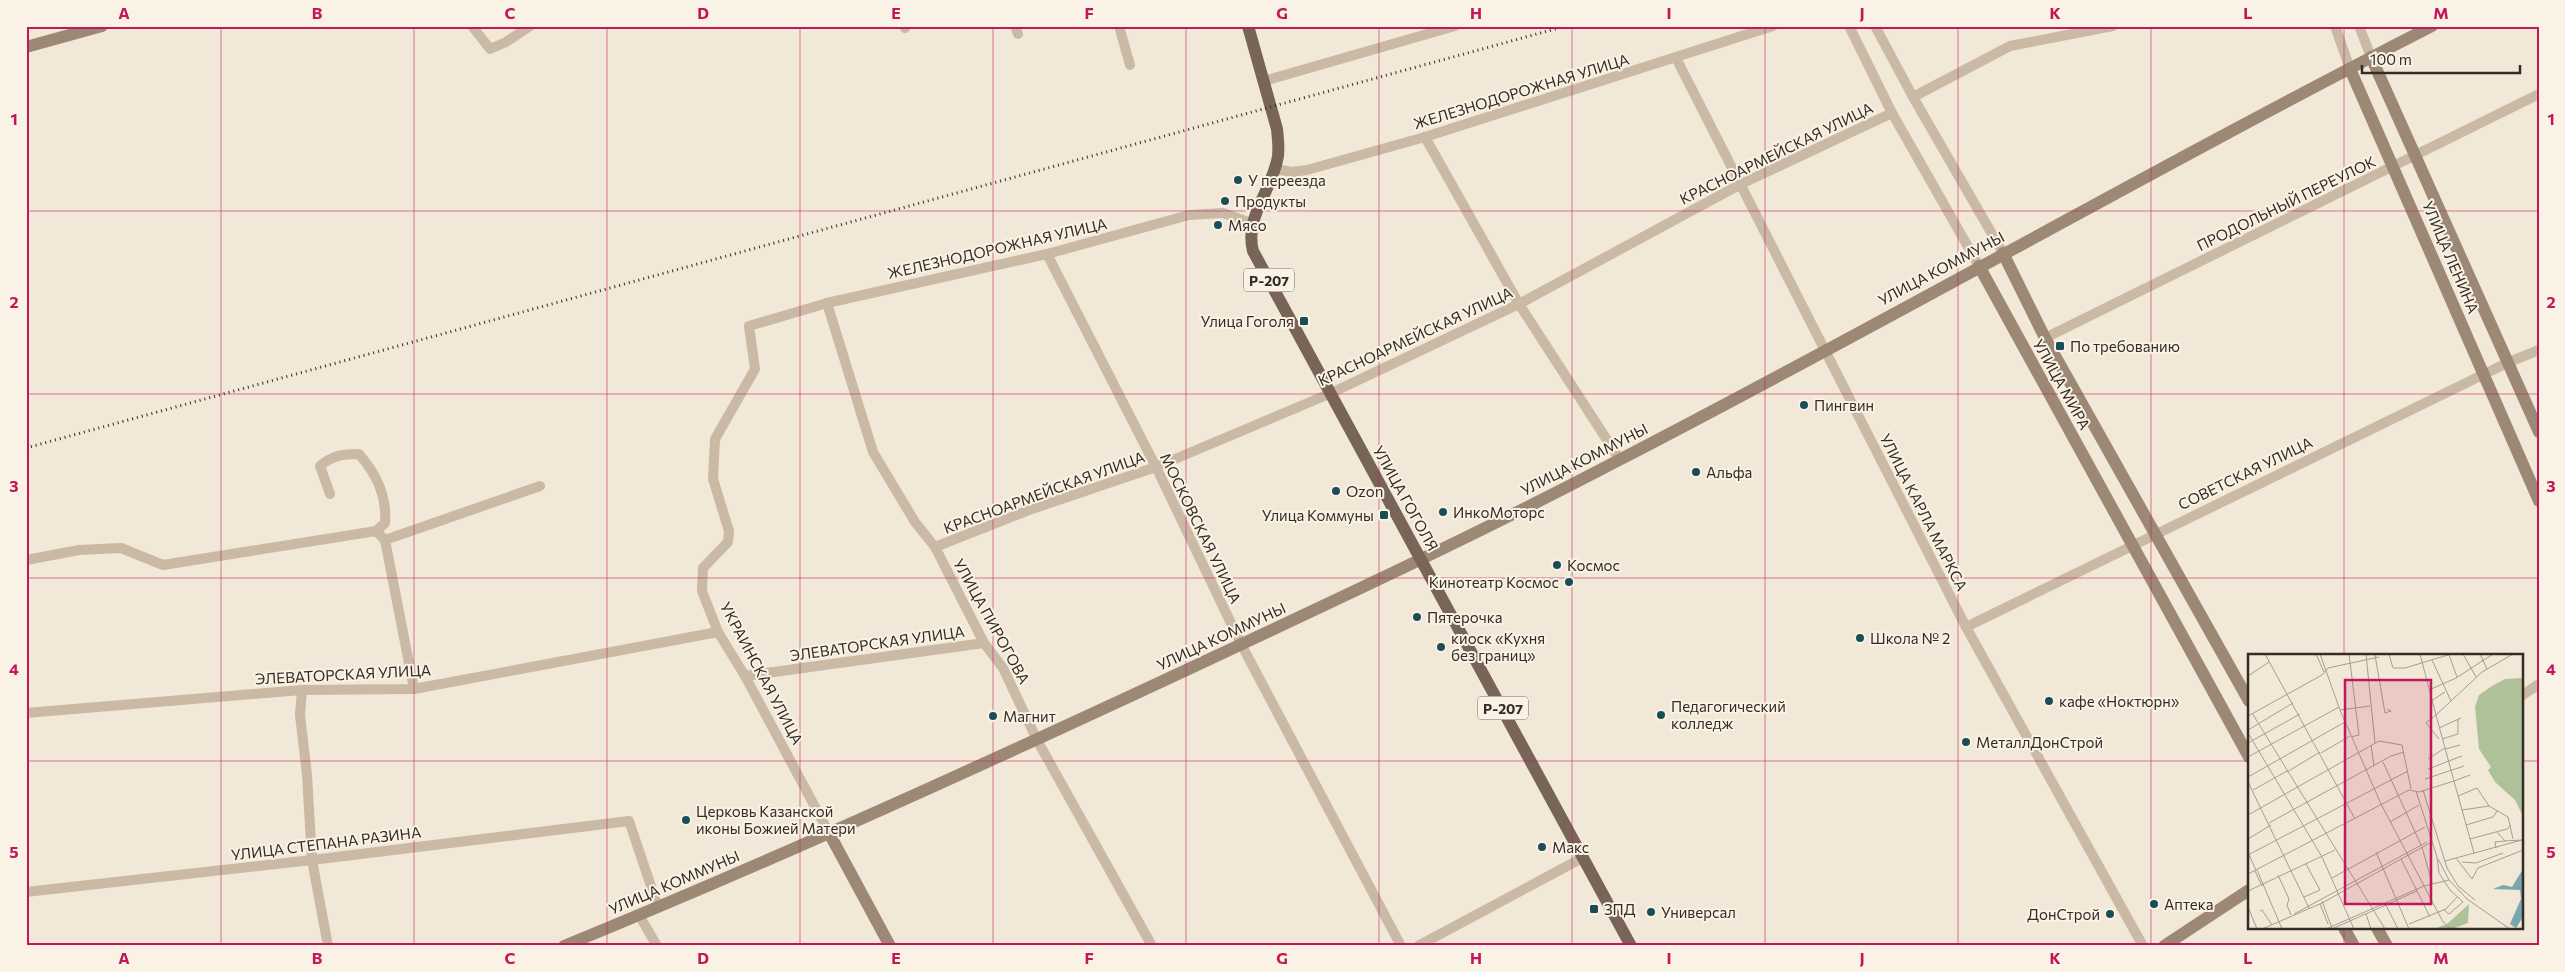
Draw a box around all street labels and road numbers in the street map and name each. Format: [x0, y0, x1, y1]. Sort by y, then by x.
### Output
street label: ЖЕЛЕЗНОДОРОЖНАЯ УЛИЦА [1411, 50, 1631, 132]
street label: КРАСНОАРМЕЙСКАЯ УЛИЦА [1676, 98, 1876, 208]
street label: ПРОДОЛЬНЫЙ ПЕРЕУЛОК [2194, 152, 2378, 254]
street label: УЛИЦА ЛЕНИНА [2419, 198, 2483, 316]
street label: ЖЕЛЕЗНОДОРОЖНАЯ УЛИЦА [885, 214, 1109, 282]
street label: УЛИЦА КОММУНЫ [1875, 227, 2007, 309]
road number: Р-207 [1244, 268, 1294, 292]
street label: КРАСНОАРМЕЙСКАЯ УЛИЦА [1315, 283, 1515, 389]
street label: УЛИЦА МИРА [2030, 336, 2094, 432]
street label: УЛИЦА КОММУНЫ [1517, 419, 1651, 499]
street label: УЛИЦА КАРЛА МАРКСА [1876, 430, 1972, 594]
street label: СОВЕТСКАЯ УЛИЦА [2175, 433, 2315, 513]
street label: УЛИЦА ГОГОЛЯ [1370, 442, 1442, 554]
street label: КРАСНОАРМЕЙСКАЯ УЛИЦА [941, 447, 1147, 537]
street label: МОСКОВСКАЯ УЛИЦА [1157, 450, 1245, 606]
street label: УЛИЦА ПИРОГОВА [950, 555, 1034, 687]
street label: УЛИЦА КОММУНЫ [1154, 598, 1288, 674]
street label: УКРАИНСКАЯ УЛИЦА [717, 599, 807, 747]
street label: ЭЛЕВАТОРСКАЯ УЛИЦА [788, 622, 966, 664]
street label: ЭЛЕВАТОРСКАЯ УЛИЦА [254, 660, 432, 688]
road number: Р-207 [1478, 696, 1528, 720]
street label: УЛИЦА СТЕПАНА РАЗИНА [230, 822, 422, 864]
street label: УЛИЦА КОММУНЫ [606, 846, 742, 918]

